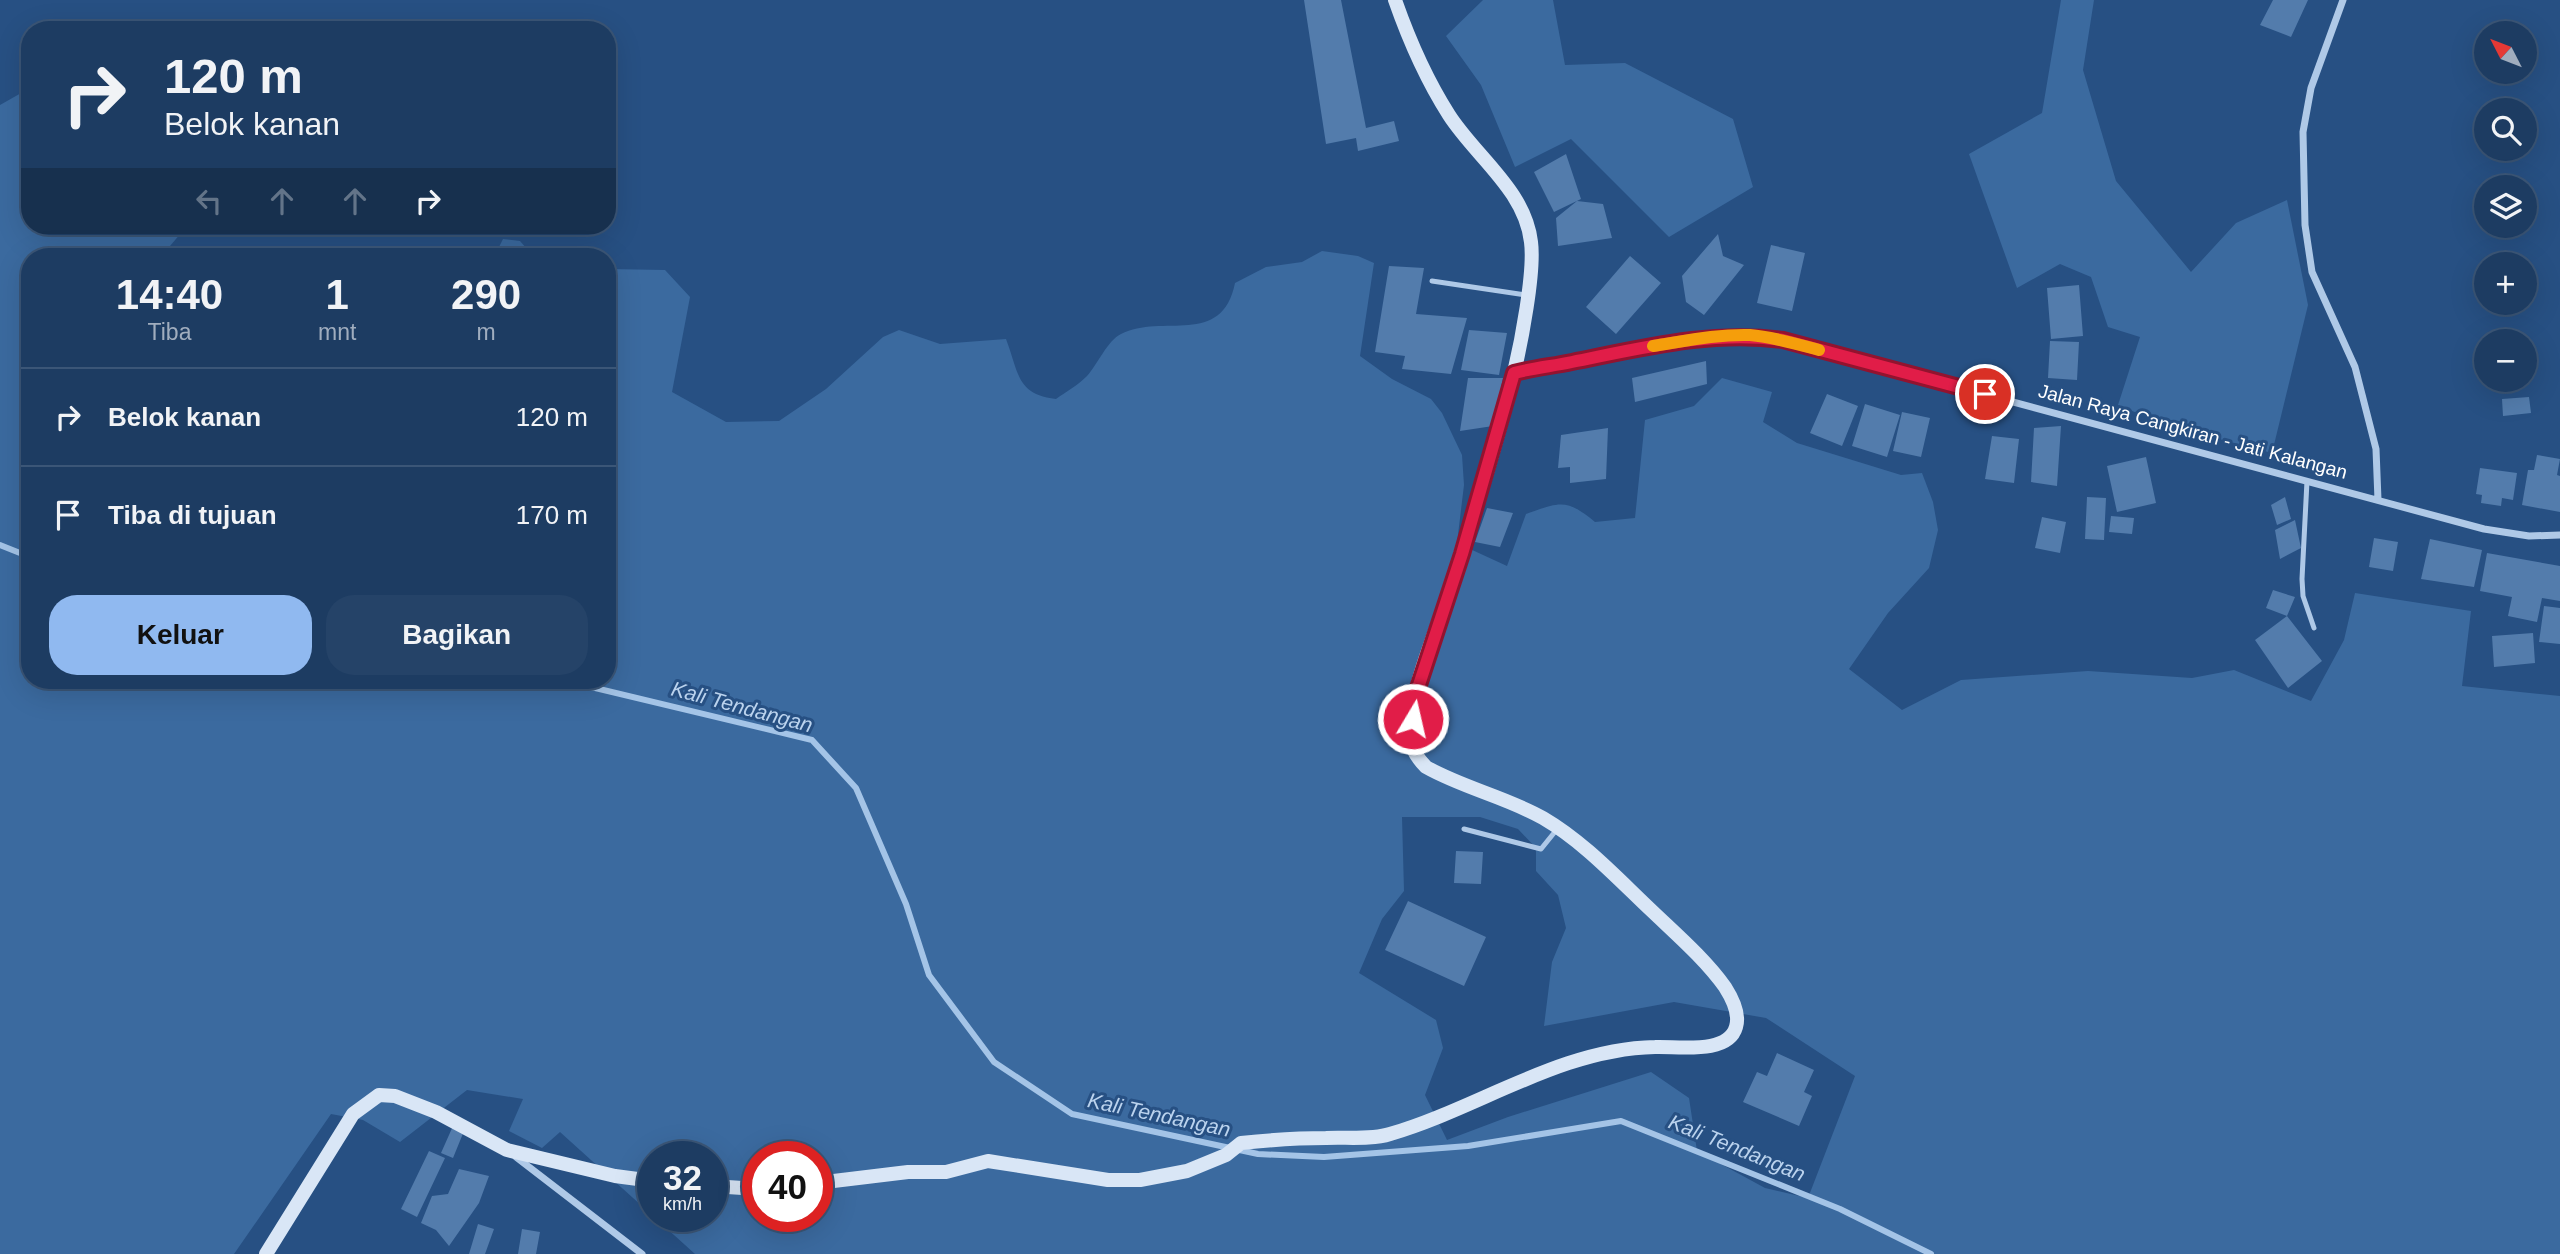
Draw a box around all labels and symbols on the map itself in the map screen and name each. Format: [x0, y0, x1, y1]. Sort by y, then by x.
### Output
north arrow [2474, 21, 2538, 84]
pin [1955, 364, 2015, 424]
street label: Jalan Raya Cangkiran - Jati Kalangan [2036, 380, 2350, 483]
water label: Kali Tendangan [669, 677, 815, 736]
position arrow [1376, 682, 1450, 756]
water label: Kali Tendangan [1086, 1088, 1233, 1141]
water label: Kali Tendangan [1666, 1110, 1809, 1185]
speed limit sign: 40 [742, 1141, 833, 1232]

